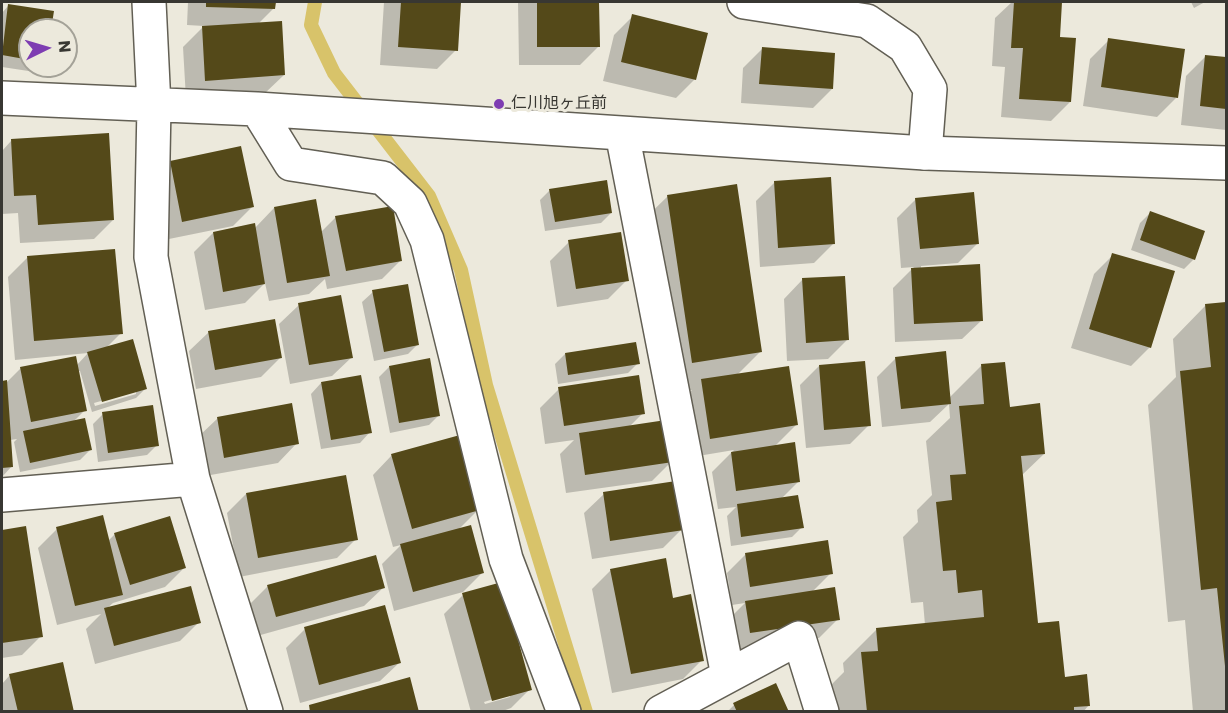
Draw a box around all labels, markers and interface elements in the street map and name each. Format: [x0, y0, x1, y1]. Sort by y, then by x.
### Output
north arrow [18, 18, 78, 78]
text: N [52, 40, 76, 54]
place label: 仁川旭ヶ丘前 [511, 94, 607, 114]
marker: 仁川旭ヶ丘前 [492, 97, 506, 111]

